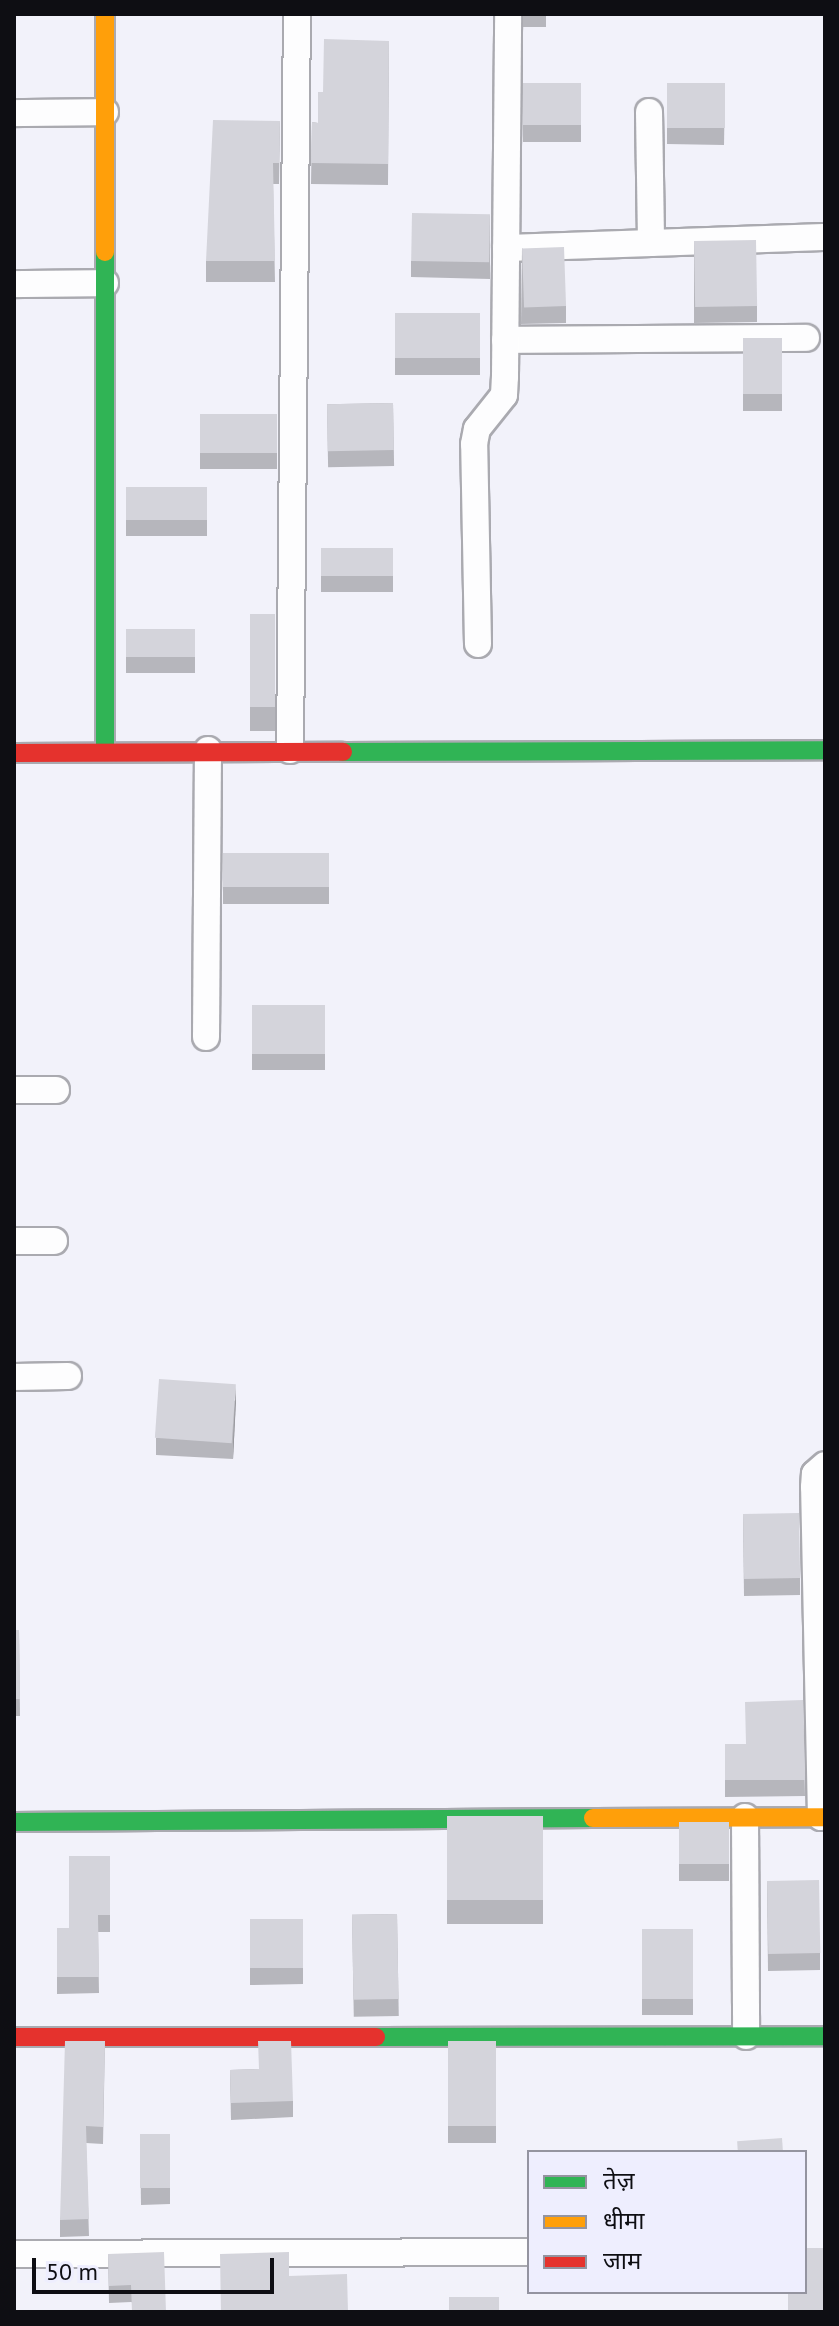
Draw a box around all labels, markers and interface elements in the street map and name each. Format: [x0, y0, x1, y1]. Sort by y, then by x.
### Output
legend [527, 2150, 807, 2294]
text: तेज़ [603, 2165, 635, 2196]
text: धीमा [603, 2205, 645, 2236]
scale bar [36, 2242, 278, 2292]
text: जाम [603, 2245, 641, 2276]
text: 50 m [46, 2256, 98, 2287]

